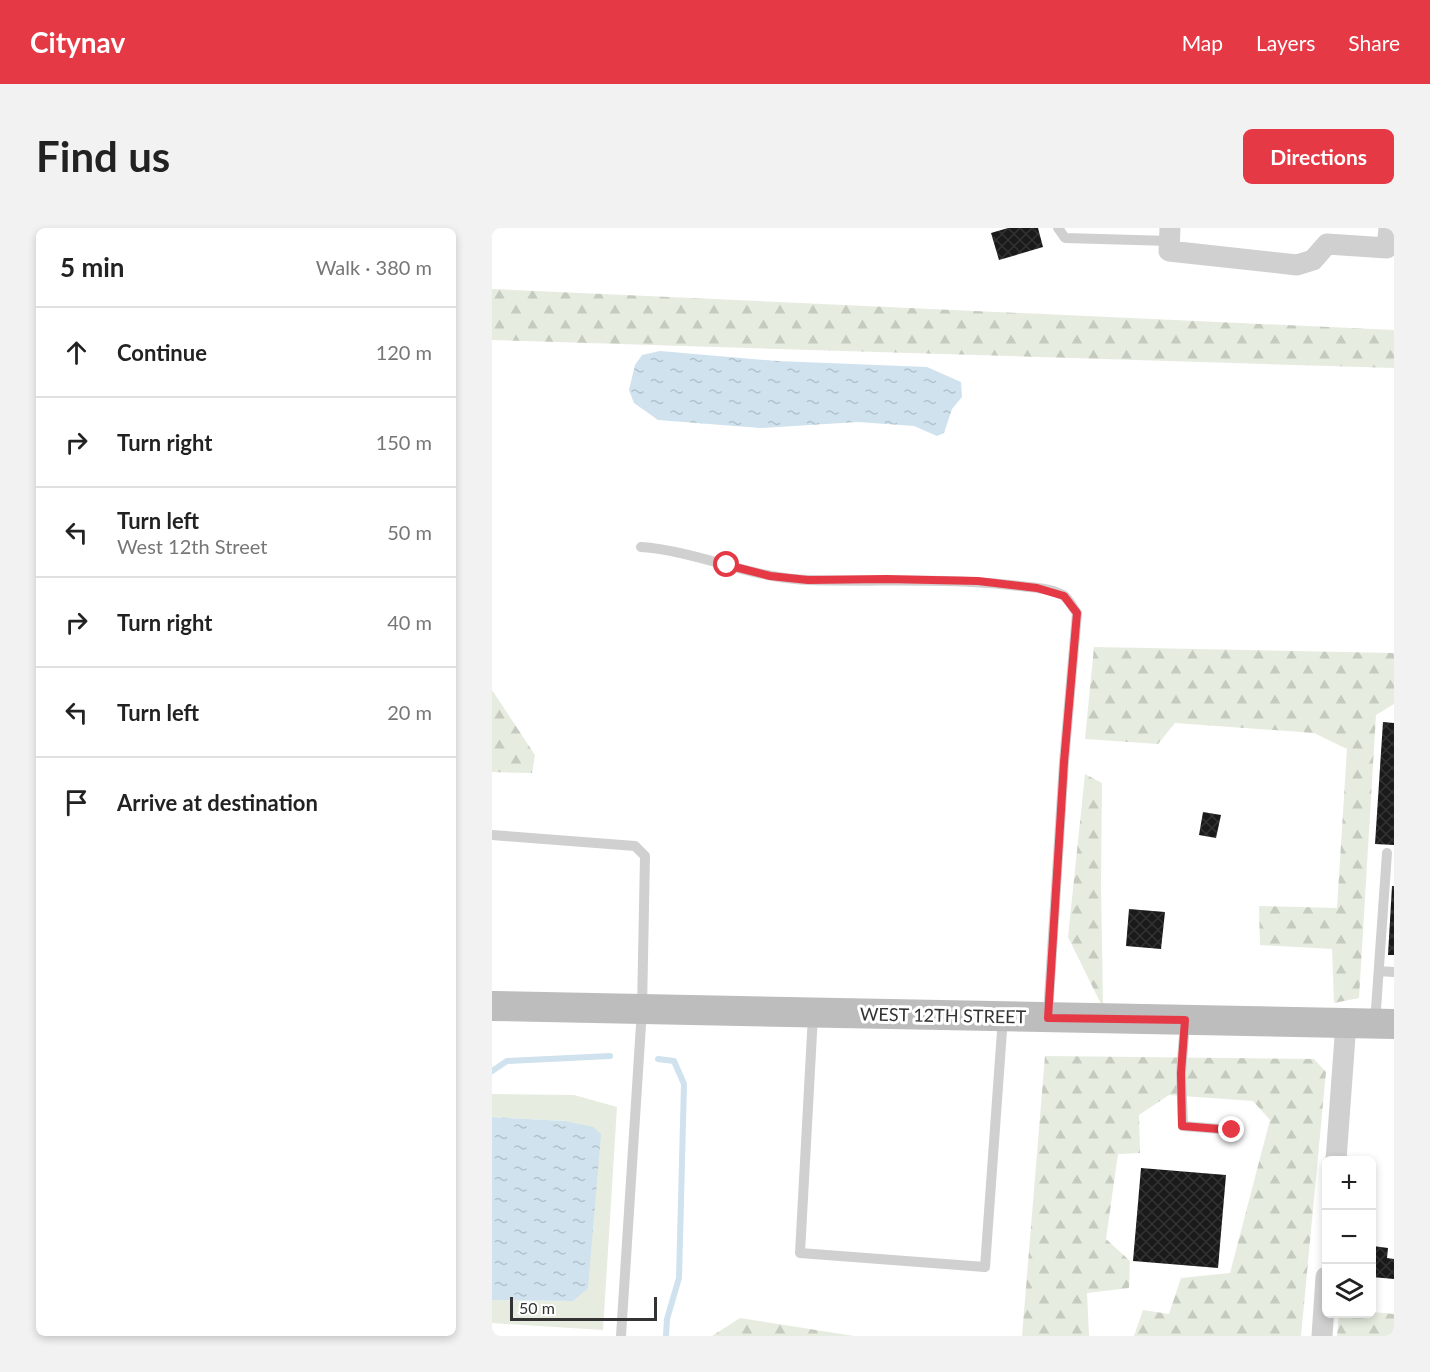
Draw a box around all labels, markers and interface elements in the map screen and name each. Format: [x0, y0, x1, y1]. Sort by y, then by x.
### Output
text: Citynav [30, 25, 125, 59]
text: Map [1182, 30, 1223, 55]
text: Layers [1256, 30, 1315, 55]
text: Share [1348, 30, 1400, 55]
button: Directions [1243, 129, 1394, 184]
text: Find us [36, 131, 170, 181]
text: 5 min [60, 251, 124, 283]
text: Walk · 380 m [316, 255, 432, 279]
icon: ahead [60, 336, 93, 369]
text: Continue [117, 339, 207, 366]
text: 120 m [376, 340, 432, 364]
icon: right [60, 426, 93, 459]
text: Turn right [117, 429, 212, 456]
text: 150 m [376, 430, 432, 454]
text: Turn left [117, 507, 199, 534]
icon: left [60, 516, 93, 549]
text: 50 m [387, 520, 432, 544]
text: West 12th Street [117, 534, 267, 558]
route start [713, 551, 739, 577]
icon: right [60, 606, 93, 639]
text: Turn right [117, 609, 212, 636]
text: 40 m [387, 610, 432, 634]
icon: left [60, 696, 93, 729]
text: Turn left [117, 699, 199, 726]
text: 20 m [387, 700, 432, 724]
icon: arrive [60, 786, 93, 819]
text: Arrive at destination [117, 789, 318, 816]
street label: WEST 12TH STREET [860, 1003, 1027, 1027]
route end [1218, 1116, 1244, 1142]
map controls [1322, 1156, 1376, 1318]
button: + [1322, 1156, 1376, 1210]
button: − [1322, 1210, 1376, 1264]
button: layers [1322, 1264, 1376, 1318]
scale bar [510, 1294, 657, 1322]
text: 50 m [519, 1298, 555, 1317]

